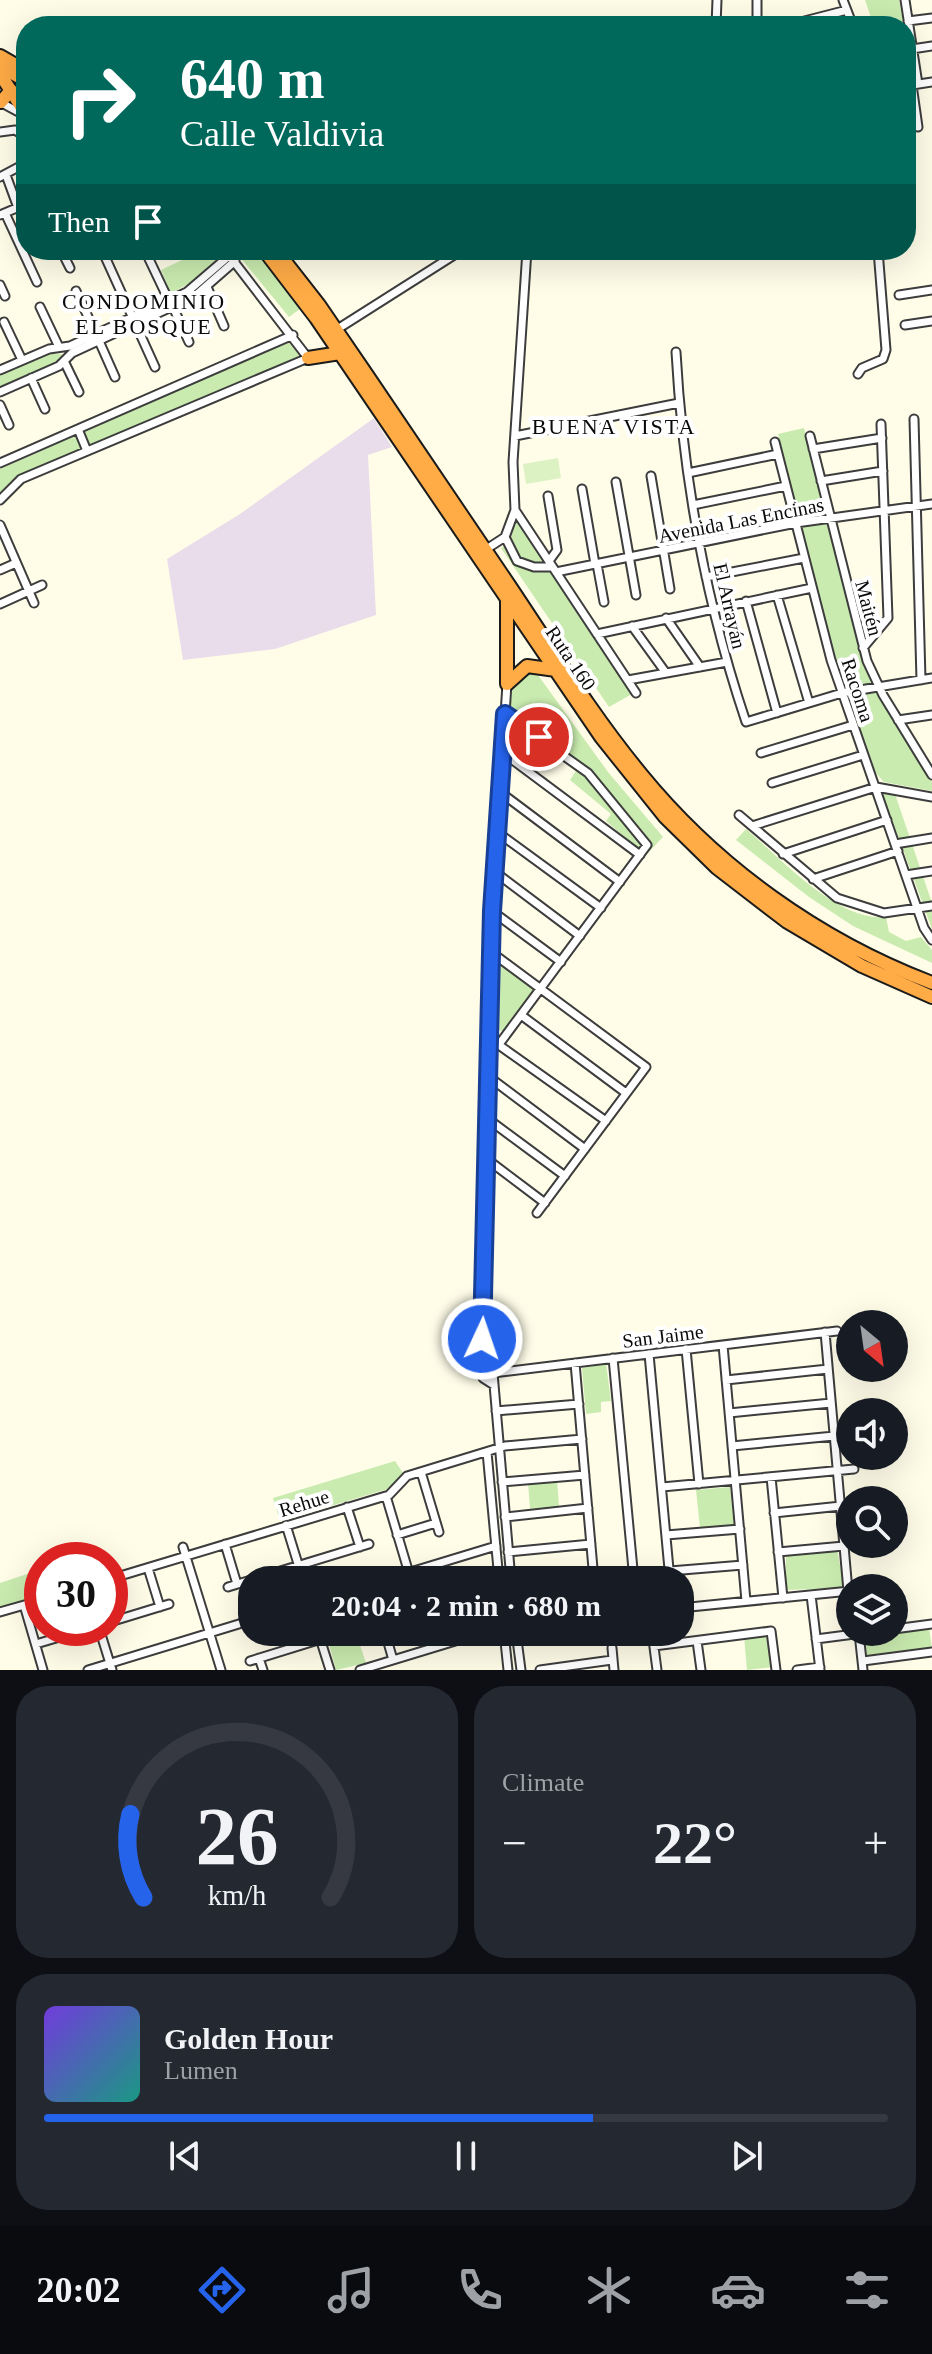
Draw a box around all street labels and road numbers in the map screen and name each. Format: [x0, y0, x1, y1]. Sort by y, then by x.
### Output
street label: Avenida Las Encinas [656, 493, 826, 547]
street label: El Arrayán [709, 561, 751, 651]
street label: Maitén [851, 578, 887, 638]
street label: Ruta 160 [542, 622, 600, 694]
street label: Racoma [837, 655, 879, 725]
street label: San Jaime [621, 1320, 705, 1352]
street label: Rehue [276, 1485, 332, 1521]

